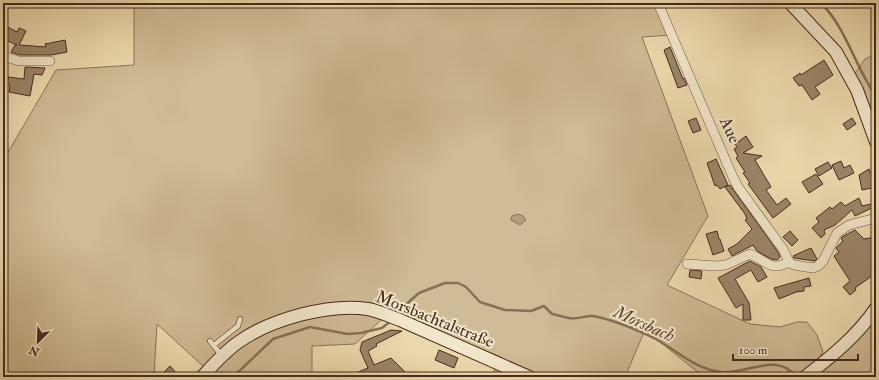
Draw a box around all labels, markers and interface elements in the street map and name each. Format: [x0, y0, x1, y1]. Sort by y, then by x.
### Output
street label: Aue [714, 113, 745, 147]
street label: Morsbachtalstraße [373, 286, 497, 352]
water label: Morsbach [609, 300, 678, 348]
north arrow [18, 322, 58, 362]
scale bar [733, 336, 858, 362]
text: N [26, 342, 42, 359]
text: 100 m [739, 343, 768, 358]

